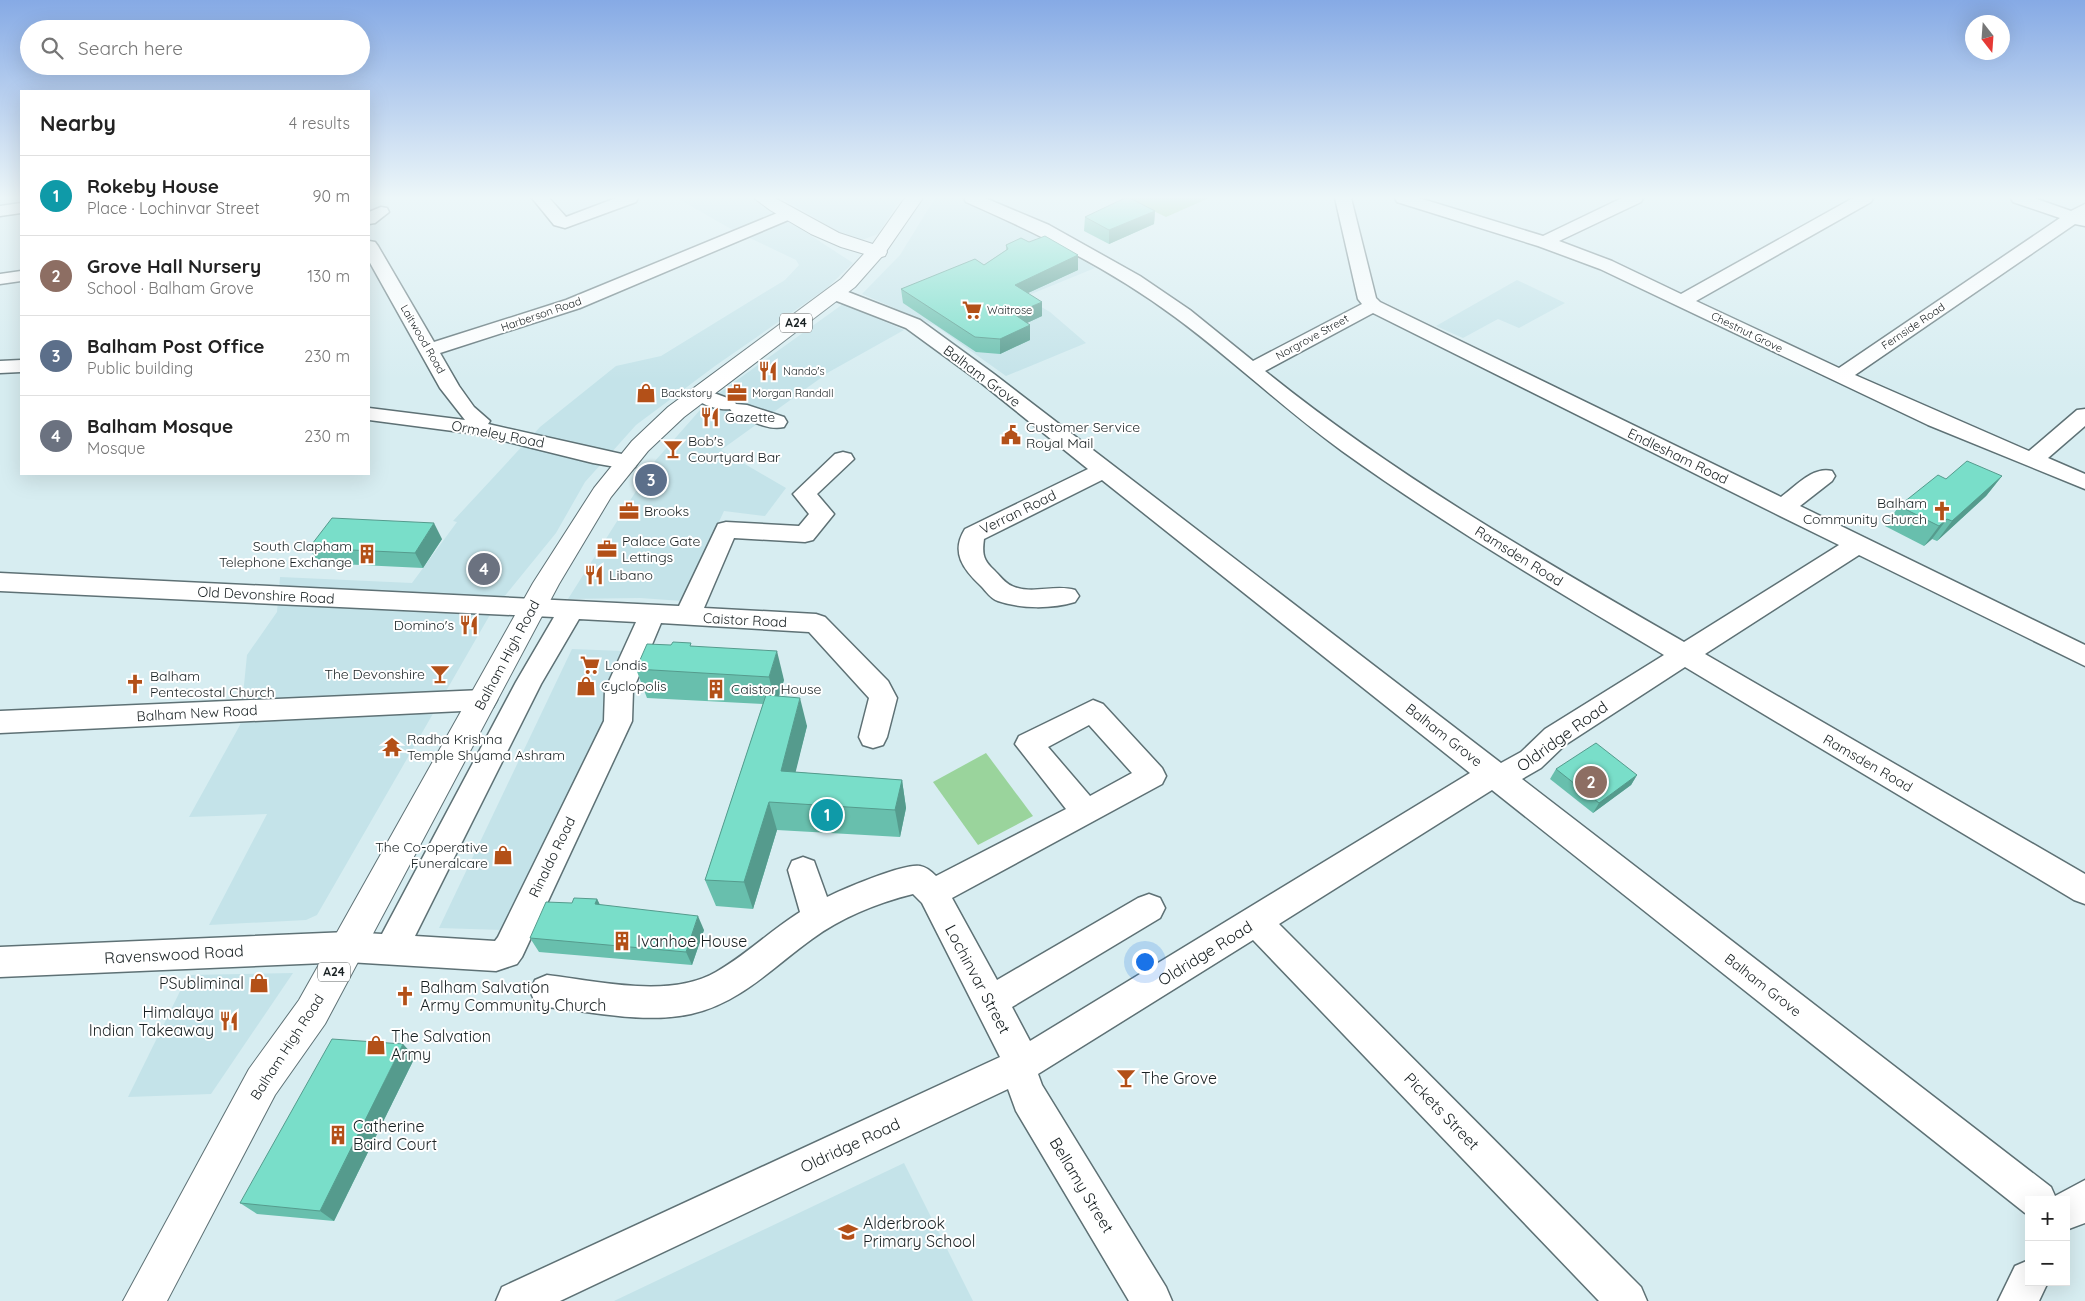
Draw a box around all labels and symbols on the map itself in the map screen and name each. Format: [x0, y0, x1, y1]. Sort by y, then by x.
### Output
north arrow [1965, 15, 2010, 60]
street label: Harberson Road [499, 294, 583, 334]
supermarket icon: Waitrose [961, 299, 983, 321]
street label: Fernside Road [1879, 300, 1947, 352]
street label: Laitwood Road [398, 302, 448, 376]
place label: Waitrose [987, 303, 1032, 317]
street label: Chestnut Grove [1709, 309, 1785, 355]
street label: Norgrove Street [1273, 311, 1351, 363]
road number: A24 [780, 314, 812, 332]
street label: Balham Grove [940, 341, 1024, 411]
restaurant icon: Nando's [757, 360, 779, 382]
place label: Nando's [783, 364, 825, 378]
shop icon: Backstory [635, 382, 657, 404]
office icon: Morgan Randall [726, 382, 748, 404]
place label: Backstory [661, 386, 712, 400]
place label: Morgan Randall [752, 386, 833, 400]
restaurant icon: Gazette [699, 406, 721, 428]
place label: Gazette [725, 408, 775, 426]
street label: Ormeley Road [450, 416, 546, 452]
place label: Customer Service Royal Mail [1026, 418, 1140, 452]
public building icon: Customer Service Royal Mail [1000, 424, 1022, 446]
street label: Endlesham Road [1625, 424, 1731, 488]
place label: Bob's Courtyard Bar [688, 432, 781, 466]
bar icon: Bob's Courtyard Bar [662, 438, 684, 460]
pin: 3 [635, 461, 667, 499]
street label: Verran Road [977, 486, 1059, 538]
place label: Balham Community Church [1803, 494, 1927, 528]
office icon: Brooks [618, 500, 640, 522]
church icon: Balham Community Church [1931, 500, 1953, 522]
place label: Brooks [644, 502, 689, 520]
street label: Ramsden Road [1472, 522, 1566, 590]
place label: Palace Gate Lettings [622, 532, 701, 566]
place label: South Clapham Telephone Exchange [219, 537, 352, 571]
office icon: Palace Gate Lettings [596, 538, 618, 560]
building icon: South Clapham Telephone Exchange [356, 543, 378, 565]
pin: 4 [468, 550, 500, 588]
restaurant icon: Libano [583, 564, 605, 586]
place label: Libano [609, 566, 653, 584]
street label: Old Devonshire Road [197, 582, 335, 608]
street label: Balham High Road [470, 597, 544, 713]
street label: Caistor Road [702, 609, 788, 631]
restaurant icon: Domino's [458, 614, 480, 636]
place label: Domino's [394, 616, 454, 634]
supermarket icon: Londis [579, 654, 601, 676]
place label: Londis [605, 656, 647, 674]
bar icon: The Devonshire [429, 663, 451, 685]
place label: The Devonshire [324, 665, 425, 683]
place label: Balham Pentecostal Church [150, 667, 275, 701]
church icon: Balham Pentecostal Church [124, 673, 146, 695]
shop icon: Cyclopolis [575, 675, 597, 697]
place label: Cyclopolis [601, 677, 667, 695]
building icon: Caistor House [705, 678, 727, 700]
place label: Caistor House [731, 680, 822, 698]
street label: Oldridge Road [1513, 696, 1611, 776]
street label: Balham Grove [1402, 699, 1486, 771]
street label: Balham New Road [136, 701, 258, 725]
place label: Radha Krishna Temple Shyama Ashram [407, 730, 565, 764]
street label: Ramsden Road [1820, 730, 1916, 796]
temple icon: Radha Krishna Temple Shyama Ashram [381, 736, 403, 758]
pin: 2 [1575, 763, 1607, 801]
pin: 1 [811, 796, 843, 834]
street label: Rinaldo Road [525, 814, 579, 900]
place label: The Co-operative Funeralcare [375, 838, 488, 872]
shop icon: The Co-operative Funeralcare [492, 844, 514, 866]
street label: Oldridge Road [1154, 916, 1256, 990]
street label: Lochinvar Street [941, 921, 1015, 1037]
building icon: Ivanhoe House [611, 930, 633, 952]
place label: Ivanhoe House [637, 931, 747, 951]
street label: Ravenswood Road [104, 940, 244, 968]
your location [1132, 949, 1158, 975]
street label: Balham Grove [1721, 949, 1805, 1021]
road number: A24 [318, 962, 350, 982]
shop icon: PSubliminal [248, 972, 270, 994]
place label: PSubliminal [159, 973, 244, 993]
place label: Balham Salvation Army Community Church [420, 977, 606, 1015]
church icon: Balham Salvation Army Community Church [394, 985, 416, 1007]
street label: Balham High Road [246, 991, 328, 1103]
place label: Himalaya Indian Takeaway [89, 1002, 214, 1040]
restaurant icon: Himalaya Indian Takeaway [218, 1010, 240, 1032]
place label: The Salvation Army [391, 1026, 491, 1064]
shop icon: The Salvation Army [365, 1034, 387, 1056]
bar icon: The Grove [1115, 1067, 1137, 1089]
place label: The Grove [1141, 1068, 1217, 1088]
street label: Pickets Street [1400, 1068, 1484, 1154]
street label: Oldridge Road [797, 1113, 903, 1177]
place label: Catherine Baird Court [353, 1116, 437, 1154]
building icon: Catherine Baird Court [327, 1124, 349, 1146]
street label: Bellamy Street [1046, 1133, 1118, 1237]
place label: Alderbrook Primary School [863, 1213, 975, 1251]
school or university icon: Alderbrook Primary School [837, 1221, 859, 1243]

